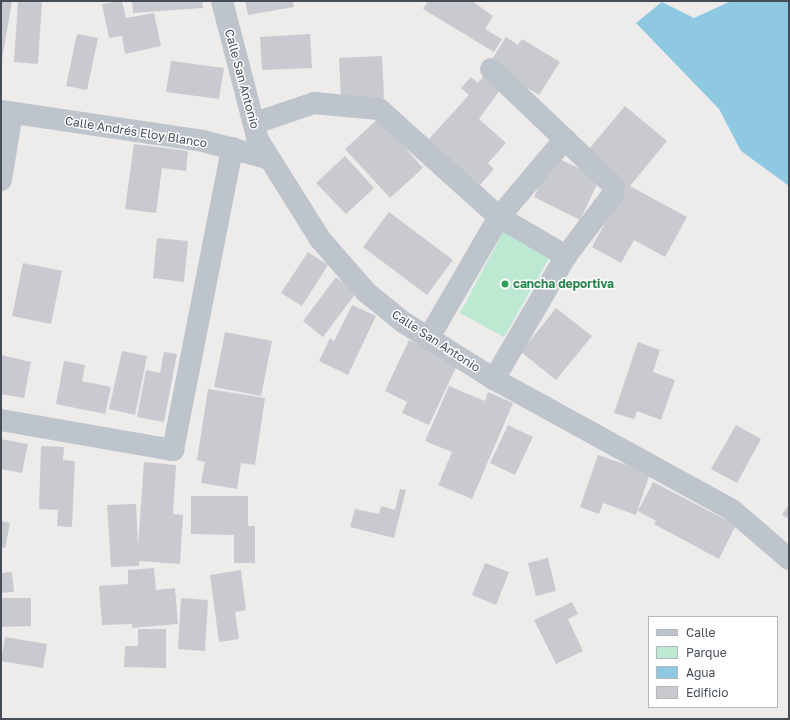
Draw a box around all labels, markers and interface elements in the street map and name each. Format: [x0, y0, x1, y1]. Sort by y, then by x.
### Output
street label: Calle San Antonio [222, 28, 262, 130]
street label: Calle Andrés Eloy Blanco [64, 114, 208, 150]
place label: cancha deportiva [513, 277, 614, 291]
marker: cancha deportiva [500, 279, 510, 289]
street label: Calle San Antonio [389, 307, 483, 375]
legend [648, 616, 778, 708]
text: Calle [686, 625, 715, 640]
text: Parque [686, 645, 727, 660]
text: Agua [686, 665, 715, 680]
text: Edificio [686, 685, 728, 700]

